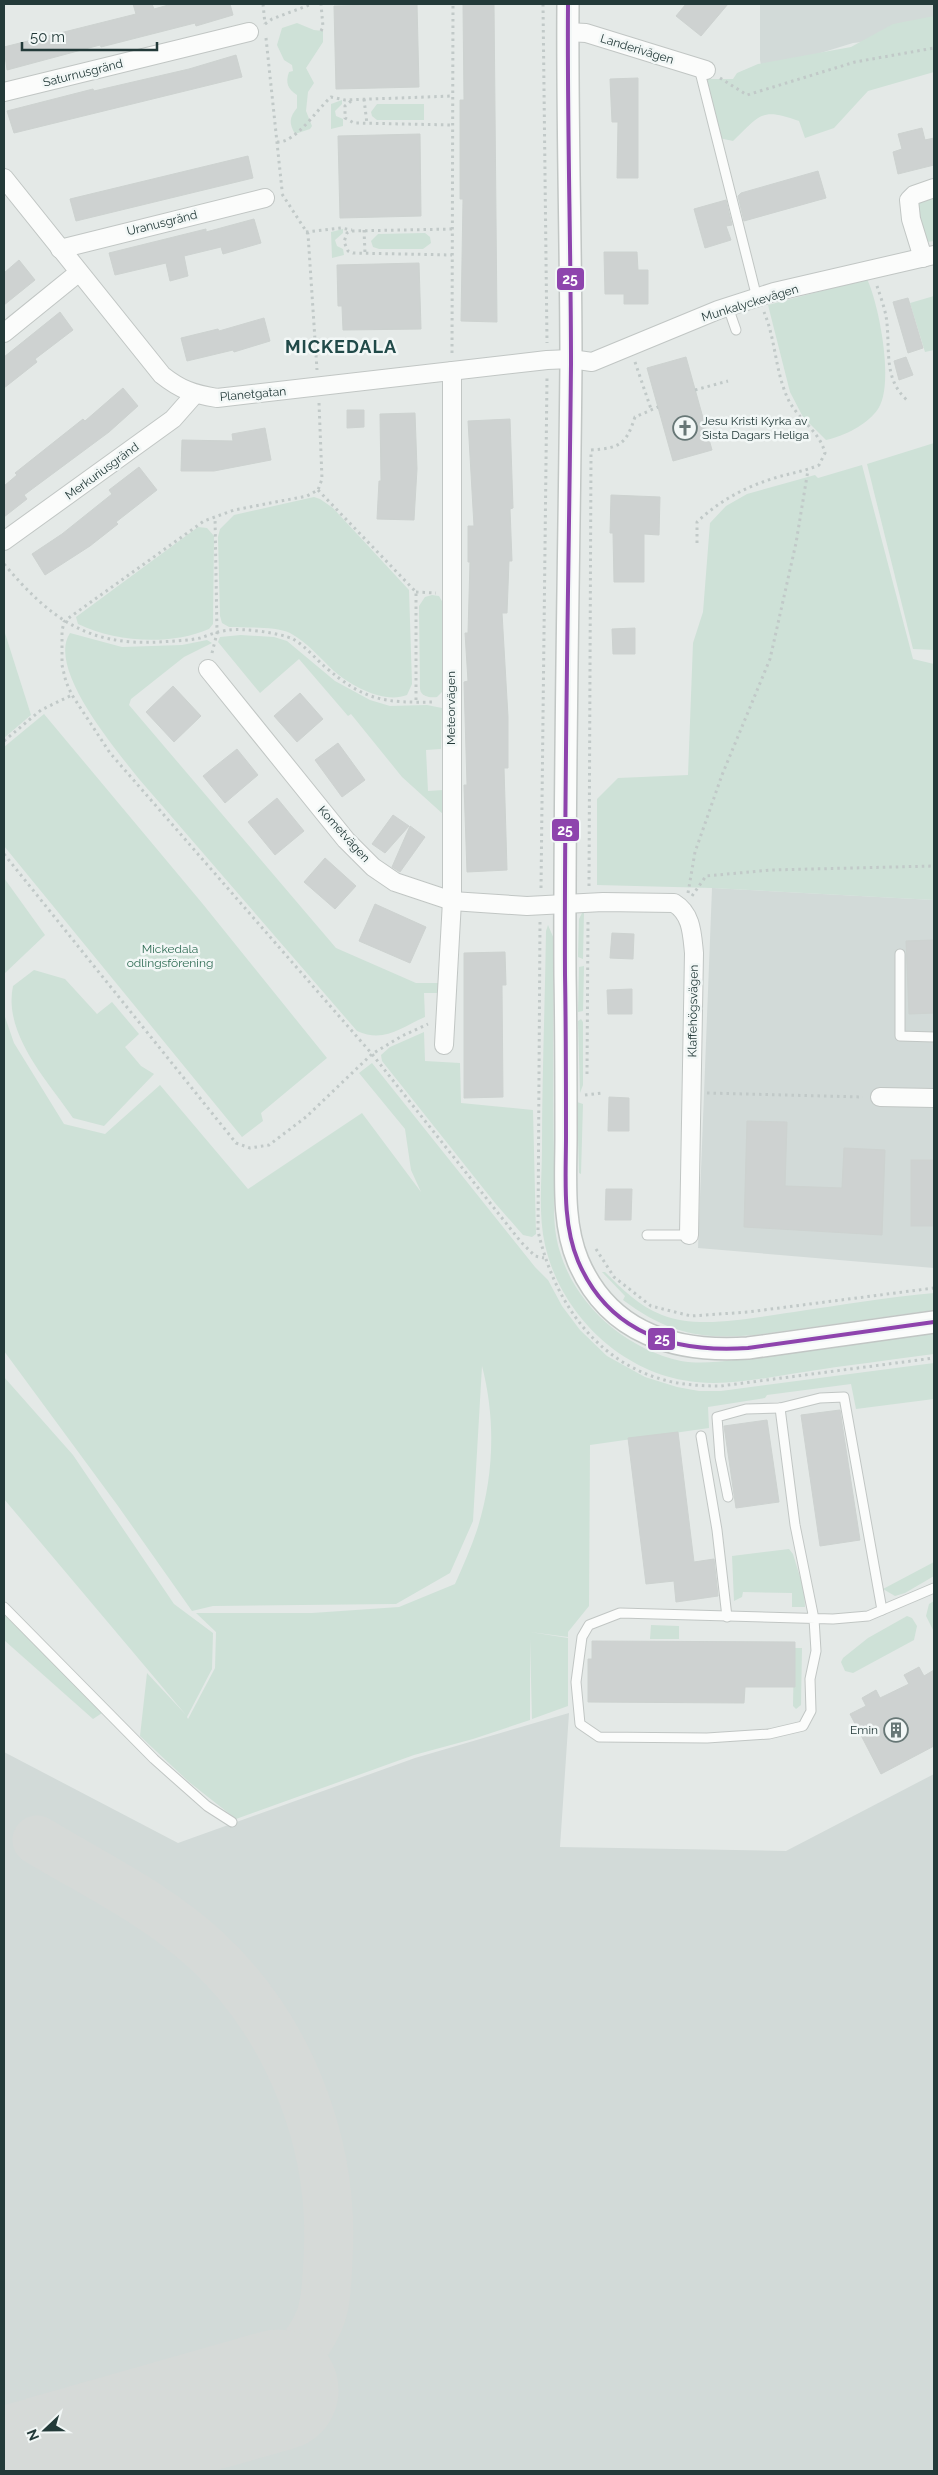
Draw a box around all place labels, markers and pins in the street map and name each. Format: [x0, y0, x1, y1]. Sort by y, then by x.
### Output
place label: Jesu Kristi Kyrka av Sista Dagars Heliga [702, 414, 809, 442]
church icon: Jesu Kristi Kyrka av Sista Dagars Heliga [672, 415, 698, 441]
building icon: Emin [883, 1717, 909, 1743]
place label: Emin [850, 1723, 878, 1737]

